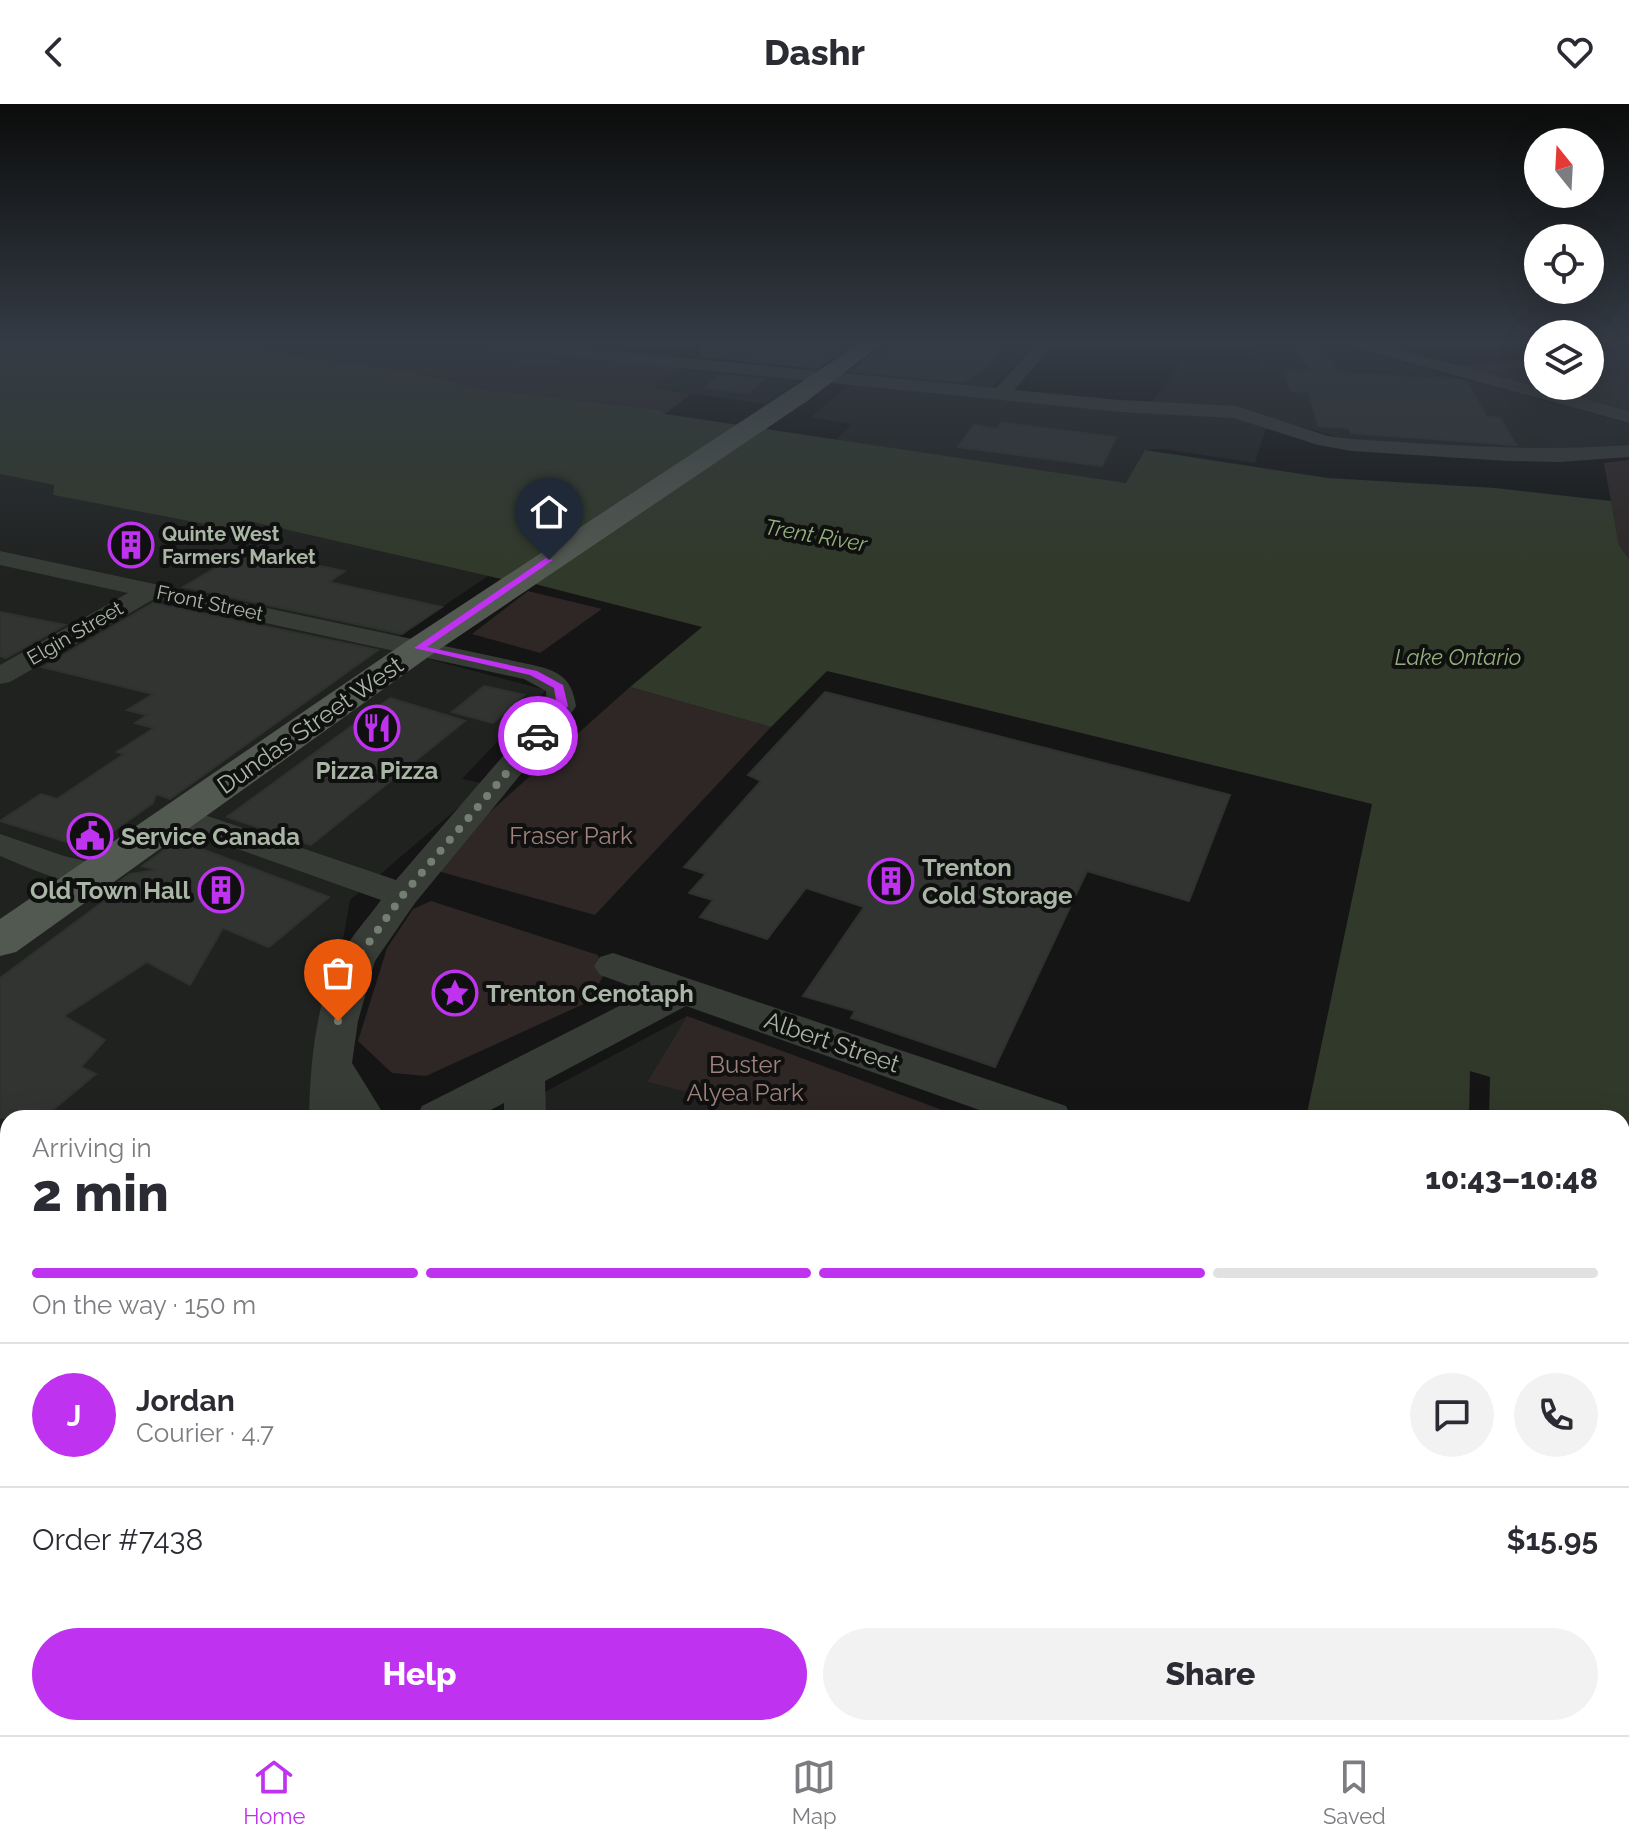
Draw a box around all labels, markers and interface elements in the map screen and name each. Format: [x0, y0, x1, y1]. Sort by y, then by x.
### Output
icon: back [32, 30, 76, 74]
icon: heart [1553, 30, 1597, 74]
text: Dashr [764, 31, 865, 73]
north arrow [1524, 128, 1604, 208]
map controls [1524, 128, 1604, 400]
button: locate [1524, 224, 1604, 304]
button: layers [1524, 320, 1604, 400]
pin [515, 478, 583, 560]
icon: home [527, 490, 571, 534]
water label: Trent River [763, 513, 871, 557]
building icon: Quinte West Farmers' Market [107, 521, 155, 569]
place label: Quinte West Farmers' Market [162, 522, 316, 569]
street label: Front Street [154, 580, 266, 626]
street label: Elgin Street [23, 596, 127, 670]
water label: Lake Ontario [1395, 644, 1521, 670]
street label: Dundas Street West [212, 650, 408, 800]
courier [498, 696, 578, 776]
restaurant icon: Pizza Pizza [353, 704, 401, 752]
icon: car [516, 714, 560, 758]
place label: Pizza Pizza [316, 756, 439, 785]
public building icon: Service Canada [66, 812, 114, 860]
park label: Fraser Park [509, 821, 633, 850]
place label: Service Canada [121, 822, 300, 851]
place label: Trenton Cold Storage [922, 853, 1072, 910]
building icon: Trenton Cold Storage [867, 857, 915, 905]
building icon: Old Town Hall [197, 866, 245, 914]
place label: Old Town Hall [30, 876, 190, 905]
pin [304, 939, 372, 1021]
icon: bag [316, 951, 360, 995]
place icon: Trenton Cenotaph [431, 969, 479, 1017]
place label: Trenton Cenotaph [486, 979, 694, 1008]
street label: Albert Street [761, 1005, 903, 1079]
park label: Buster Alyea Park [686, 1050, 804, 1107]
text: Arriving in [32, 1133, 152, 1163]
text: 10:43–10:48 [1425, 1161, 1598, 1196]
text: 2 min [32, 1162, 169, 1223]
text: On the way · 150 m [32, 1290, 256, 1320]
button: chat [1410, 1373, 1494, 1457]
button: phone [1514, 1373, 1598, 1457]
text: Jordan [136, 1383, 235, 1418]
text: J [67, 1398, 81, 1433]
text: Courier · 4.7 [136, 1418, 274, 1448]
text: Order #7438 [32, 1522, 203, 1557]
text: $15.95 [1507, 1522, 1598, 1557]
button: Help [32, 1628, 807, 1720]
button: Share [823, 1628, 1598, 1720]
tab: Home [243, 1755, 305, 1829]
tab: Map [792, 1755, 837, 1829]
tab: Saved [1323, 1755, 1386, 1829]

